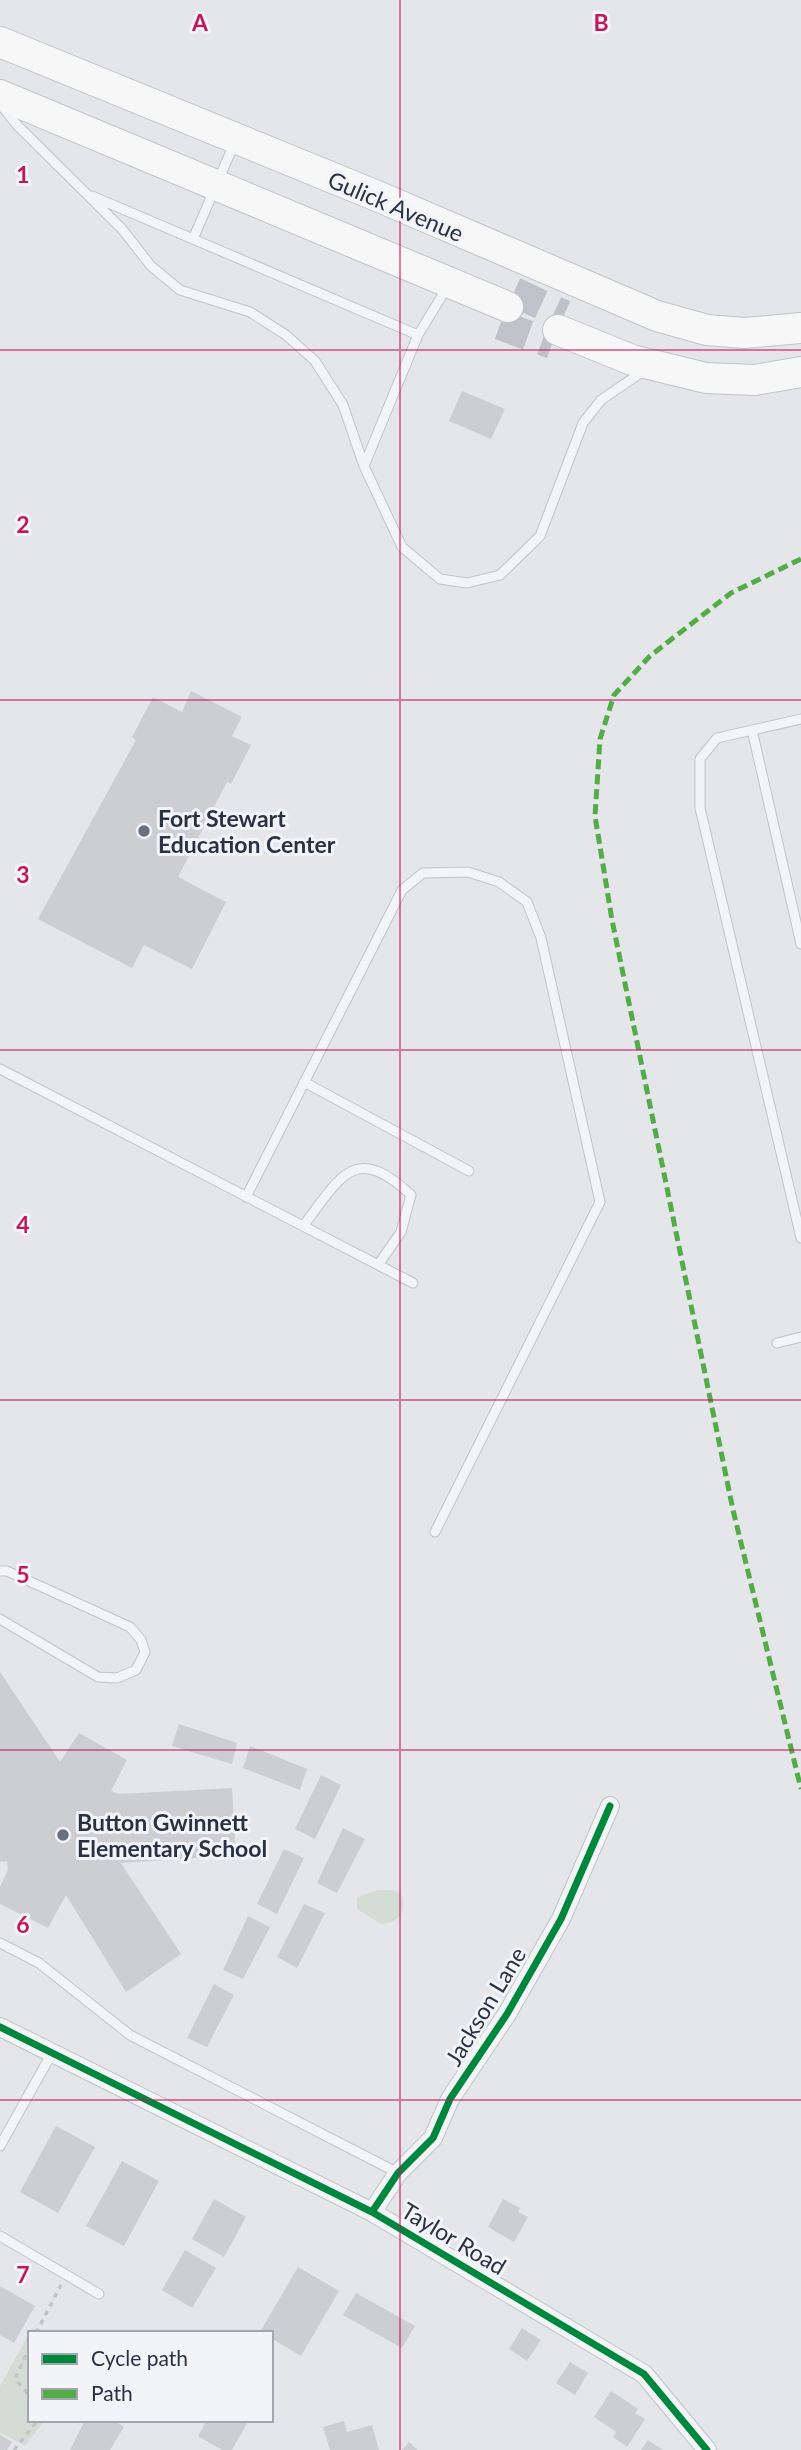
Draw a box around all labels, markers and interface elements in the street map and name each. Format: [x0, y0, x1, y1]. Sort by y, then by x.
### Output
text: A [191, 8, 209, 36]
text: B [593, 8, 609, 36]
text: 1 [16, 160, 30, 188]
street label: Gulick Avenue [324, 165, 468, 247]
text: 2 [16, 510, 30, 538]
place label: Fort Stewart Education Center [158, 804, 336, 858]
marker: Fort Stewart Education Center [136, 823, 152, 839]
text: 3 [16, 860, 30, 888]
text: 4 [16, 1210, 30, 1238]
text: 5 [16, 1560, 30, 1588]
place label: Button Gwinnett Elementary School [77, 1808, 267, 1862]
marker: Button Gwinnett Elementary School [55, 1827, 71, 1843]
text: 6 [16, 1910, 30, 1938]
street label: Jackson Lane [439, 1942, 531, 2070]
street label: Taylor Road [397, 2196, 511, 2280]
text: 7 [16, 2260, 30, 2288]
legend [28, 2331, 273, 2422]
text: Cycle path [91, 2345, 188, 2370]
text: Path [91, 2380, 133, 2405]

